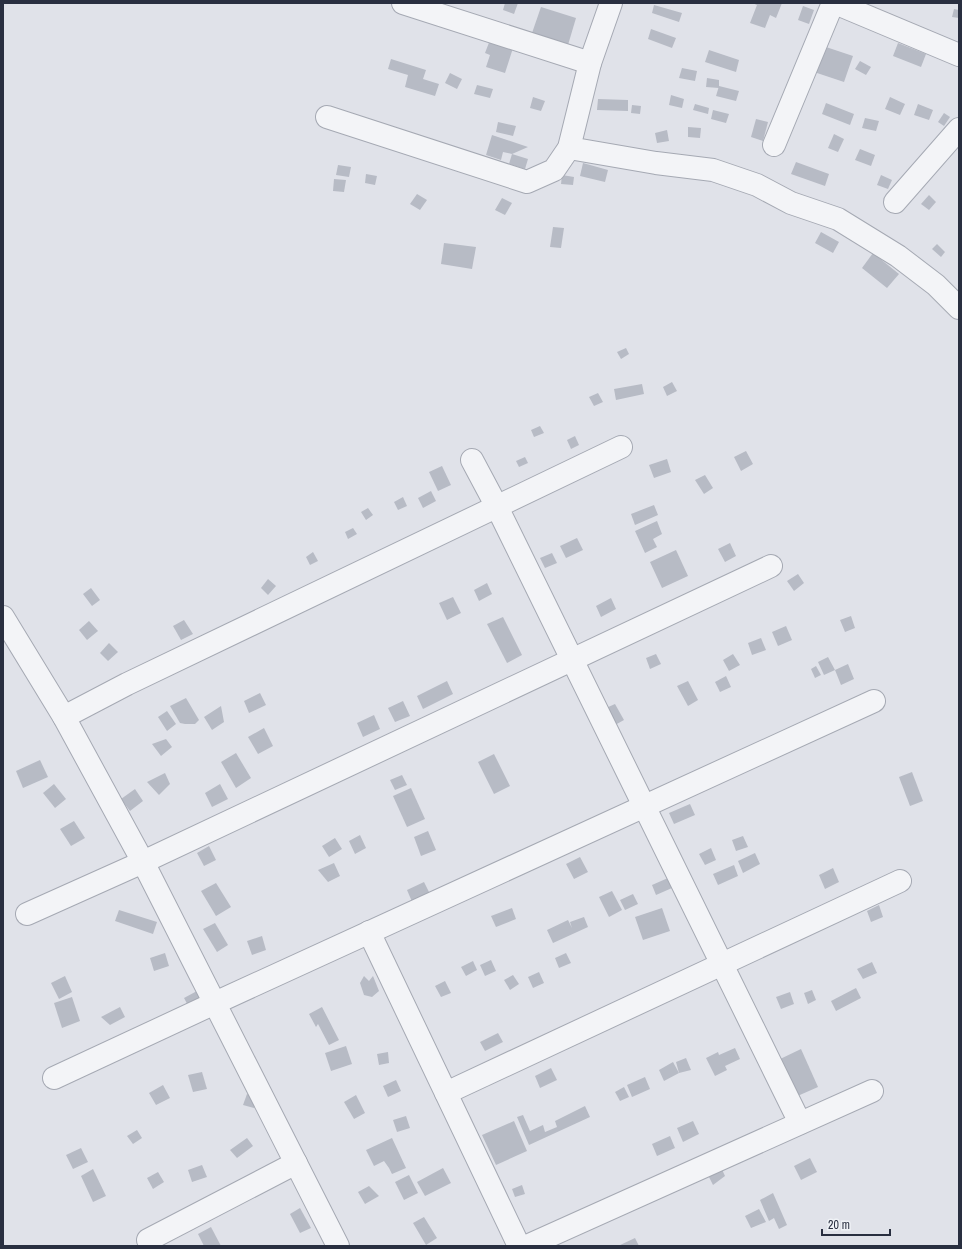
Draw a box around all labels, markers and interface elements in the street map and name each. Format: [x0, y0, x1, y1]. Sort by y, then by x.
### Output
scale bar [822, 1211, 890, 1237]
text: 20 m [828, 1217, 850, 1233]

